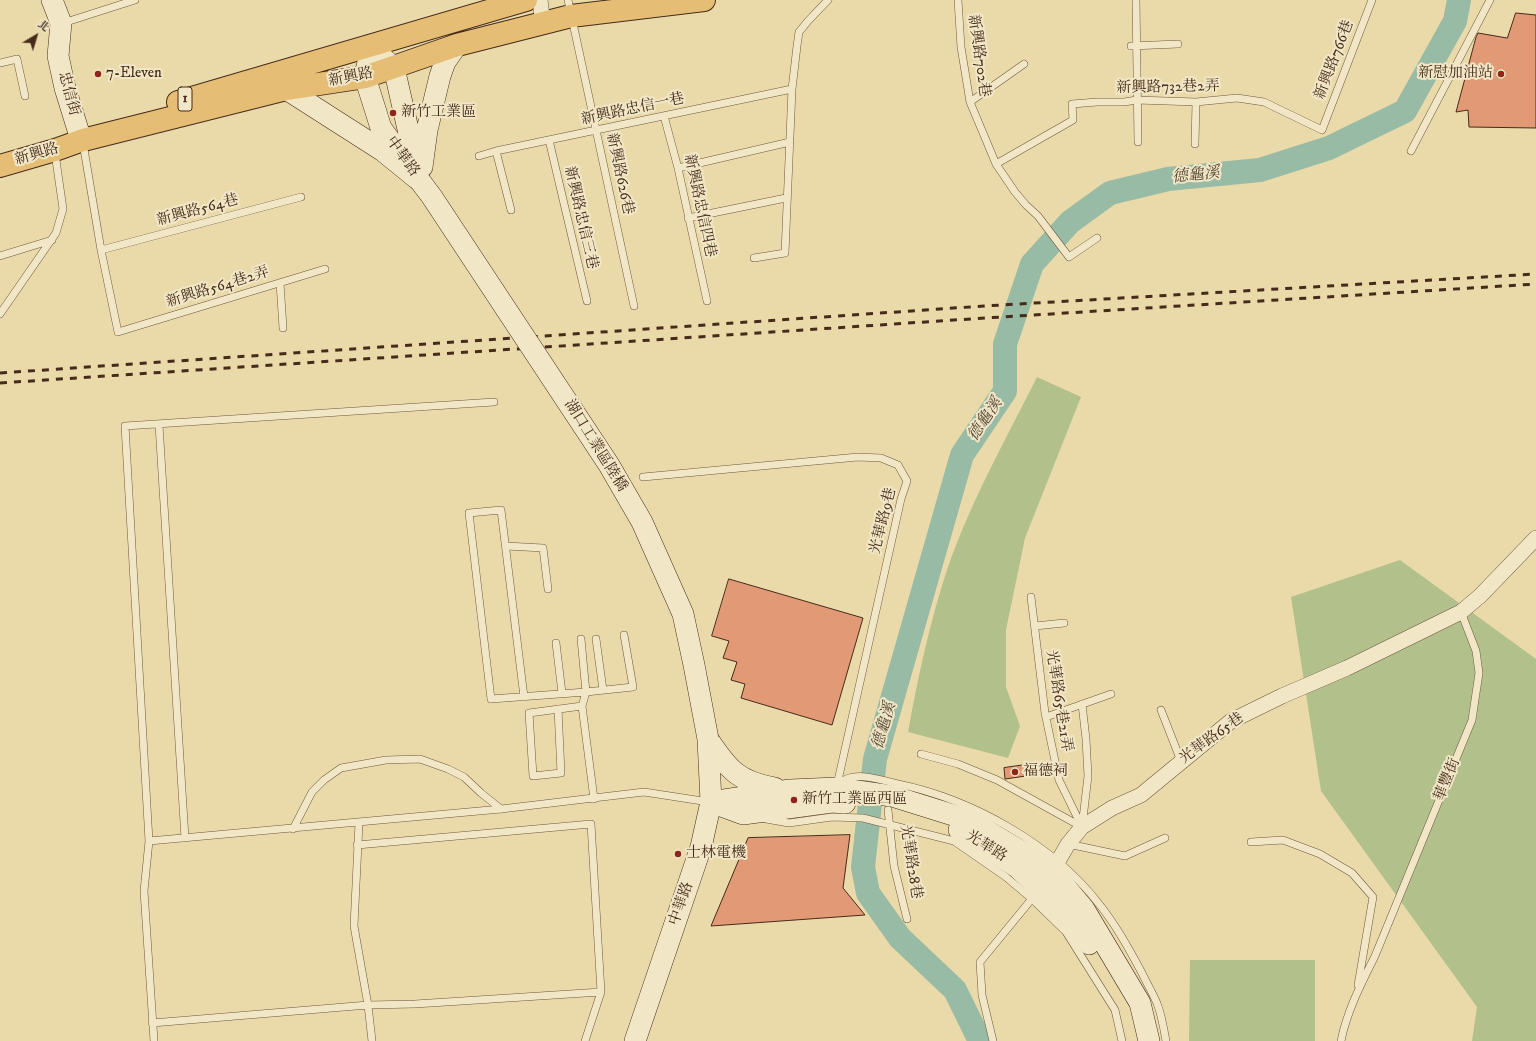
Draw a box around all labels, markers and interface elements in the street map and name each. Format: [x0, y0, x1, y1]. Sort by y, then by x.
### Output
street label: 新興路702巷 [963, 13, 993, 99]
north arrow [16, 16, 56, 56]
text: 北 [35, 18, 52, 35]
street label: 新興路766巷 [1312, 18, 1358, 102]
place label: 7-Eleven [106, 65, 162, 83]
street label: 新興路 [327, 65, 375, 91]
place label: 新慰加油站 [1418, 65, 1493, 83]
marker: 7-Eleven [93, 69, 103, 79]
marker: 新慰加油站 [1496, 69, 1506, 79]
street label: 忠信街 [53, 70, 83, 118]
street label: 新興路732巷2弄 [1116, 78, 1220, 98]
road number: 1 [178, 87, 192, 111]
street label: 新興路忠信一巷 [580, 90, 686, 130]
place label: 新竹工業區 [401, 104, 476, 122]
marker: 新竹工業區 [388, 108, 398, 118]
street label: 新興路626巷 [602, 132, 636, 216]
street label: 中華路 [381, 134, 423, 180]
street label: 新興路 [13, 140, 61, 170]
street label: 新興路忠信四巷 [679, 153, 719, 259]
water label: 德龜溪 [1171, 164, 1221, 188]
street label: 新興路忠信三巷 [559, 165, 601, 271]
street label: 新興路564巷 [155, 191, 241, 231]
street label: 新興路564巷2弄 [165, 264, 271, 312]
water label: 德龜溪 [965, 395, 1007, 445]
street label: 湖口工業區陸橋 [560, 397, 630, 495]
street label: 光華路9巷 [867, 486, 901, 556]
street label: 光華路65巷21弄 [1041, 649, 1075, 753]
water label: 德龜溪 [869, 700, 901, 752]
street label: 光華路65巷 [1176, 710, 1248, 768]
street label: 華豐街 [1431, 756, 1465, 804]
place label: 福德祠 [1023, 763, 1068, 781]
marker: 福德祠 [1010, 767, 1020, 777]
place label: 新竹工業區西區 [802, 791, 907, 809]
marker: 新竹工業區西區 [789, 795, 799, 805]
street label: 光華路28巷 [895, 824, 925, 900]
street label: 光華路 [962, 827, 1010, 867]
place label: 士林電機 [686, 845, 746, 863]
marker: 士林電機 [673, 849, 683, 859]
street label: 中華路 [666, 880, 698, 928]

